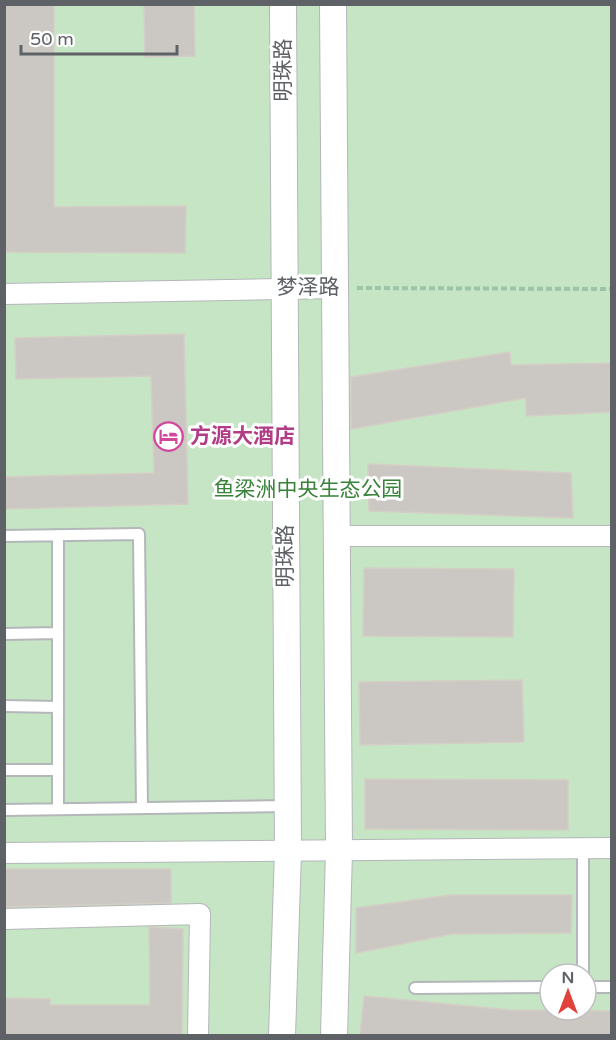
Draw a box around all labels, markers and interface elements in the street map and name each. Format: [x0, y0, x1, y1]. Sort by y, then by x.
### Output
scale bar [21, 18, 177, 56]
text: 50 m [30, 28, 74, 50]
street label: 明珠路 [271, 39, 296, 102]
street label: 梦泽路 [277, 275, 340, 300]
hotel icon: 方源大酒店 [153, 420, 185, 452]
place label: 方源大酒店 [190, 424, 295, 449]
park label: 鱼梁洲中央生态公园 [214, 477, 403, 502]
street label: 明珠路 [273, 525, 298, 588]
north arrow [538, 962, 598, 1022]
text: N [562, 968, 574, 988]

